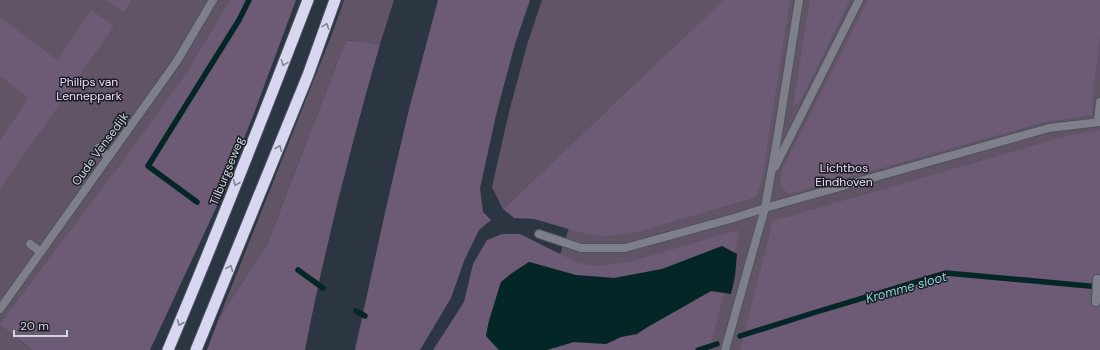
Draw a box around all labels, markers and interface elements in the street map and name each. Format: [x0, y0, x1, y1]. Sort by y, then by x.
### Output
one-way arrow [321, 23, 329, 30]
one-way arrow [281, 59, 289, 66]
park label: Philips van Lenneppark [56, 74, 122, 104]
street label: Oude Vensedijk [68, 109, 132, 189]
street label: Tilburgseweg [206, 134, 248, 208]
one-way arrow [274, 144, 282, 151]
park label: Lichtbos Eindhoven [815, 160, 873, 190]
one-way arrow [233, 179, 241, 187]
one-way arrow [225, 265, 233, 273]
water label: Kromme sloot [864, 268, 950, 307]
scale bar [14, 312, 67, 338]
text: 20 m [20, 318, 49, 334]
one-way arrow [177, 318, 185, 326]

